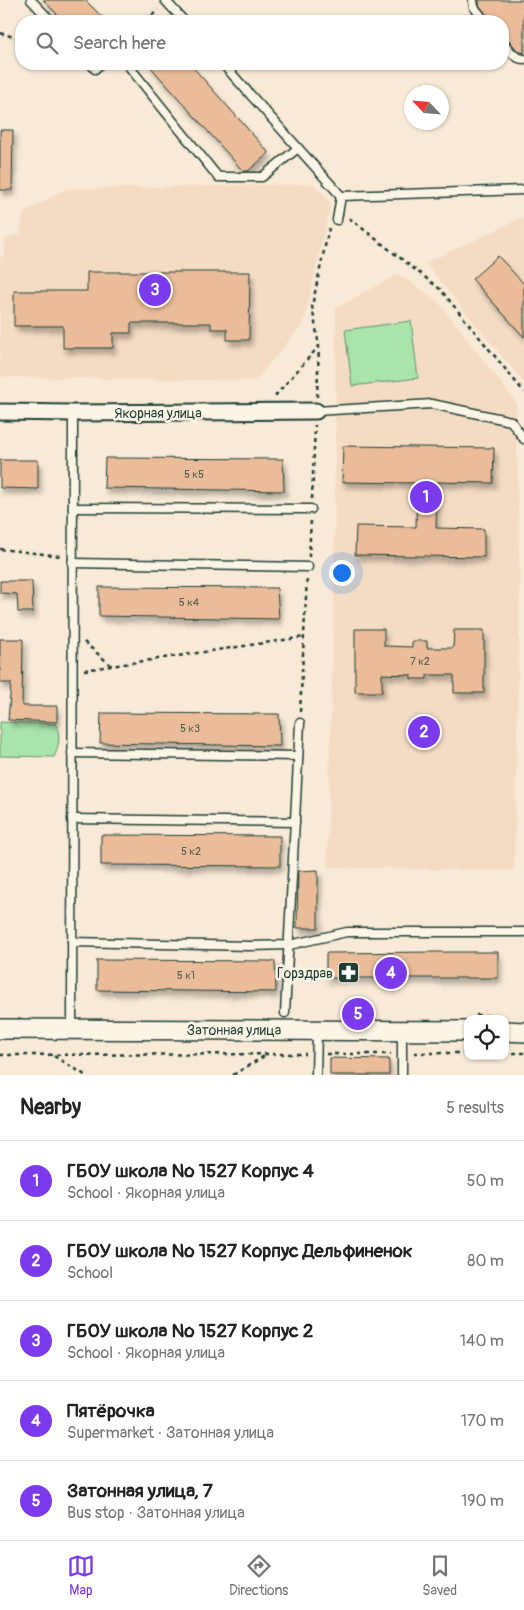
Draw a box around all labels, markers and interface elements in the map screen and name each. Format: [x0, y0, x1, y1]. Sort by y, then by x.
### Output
search box [15, 15, 509, 70]
icon: search [33, 29, 61, 57]
text: Search here [73, 31, 166, 55]
north arrow [404, 85, 449, 130]
pin: 3 [139, 271, 171, 309]
street label: Якорная улица [114, 405, 202, 422]
house number: 5 к5 [184, 468, 204, 481]
pin: 1 [410, 478, 442, 516]
your location [329, 560, 355, 586]
house number: 5 к4 [179, 596, 200, 609]
house number: 7 к2 [410, 655, 430, 668]
pin: 2 [408, 713, 440, 751]
house number: 5 к3 [180, 722, 200, 735]
house number: 5 к2 [181, 845, 201, 858]
pin: 4 [375, 954, 407, 992]
pharmacy icon: Горздрав [337, 961, 361, 985]
place label: Горздрав [277, 965, 333, 982]
house number: 5 к1 [177, 969, 195, 982]
pin: 5 [342, 995, 374, 1033]
map controls [464, 1015, 509, 1060]
button: locate [464, 1015, 509, 1060]
street label: Затонная улица [187, 1022, 281, 1039]
text: Nearby [20, 1094, 81, 1121]
text: 5 results [446, 1098, 504, 1118]
text: ГБОУ школа № 1527 Корпус 4 [67, 1159, 314, 1183]
text: 1 [33, 1171, 39, 1191]
text: 50 m [467, 1171, 504, 1191]
text: School · Якорная улица [67, 1183, 225, 1203]
text: ГБОУ школа № 1527 Корпус Дельфиненок [67, 1239, 413, 1263]
text: 2 [32, 1251, 40, 1271]
text: 80 m [467, 1251, 504, 1271]
text: School [67, 1263, 113, 1283]
text: ГБОУ школа № 1527 Корпус 2 [67, 1319, 313, 1343]
text: 3 [32, 1331, 40, 1351]
text: 140 m [460, 1331, 504, 1351]
text: School · Якорная улица [67, 1343, 225, 1363]
text: Пятёрочка [67, 1399, 155, 1423]
text: 4 [31, 1411, 41, 1431]
text: 170 m [461, 1411, 504, 1431]
text: Supermarket · Затонная улица [67, 1423, 274, 1443]
text: Затонная улица, 7 [67, 1479, 213, 1503]
text: 5 [32, 1491, 40, 1511]
text: 190 m [461, 1491, 504, 1511]
text: Bus stop · Затонная улица [67, 1503, 245, 1523]
tab: Map [67, 1552, 95, 1599]
tab: Directions [229, 1552, 288, 1599]
tab: Saved [422, 1552, 457, 1599]

